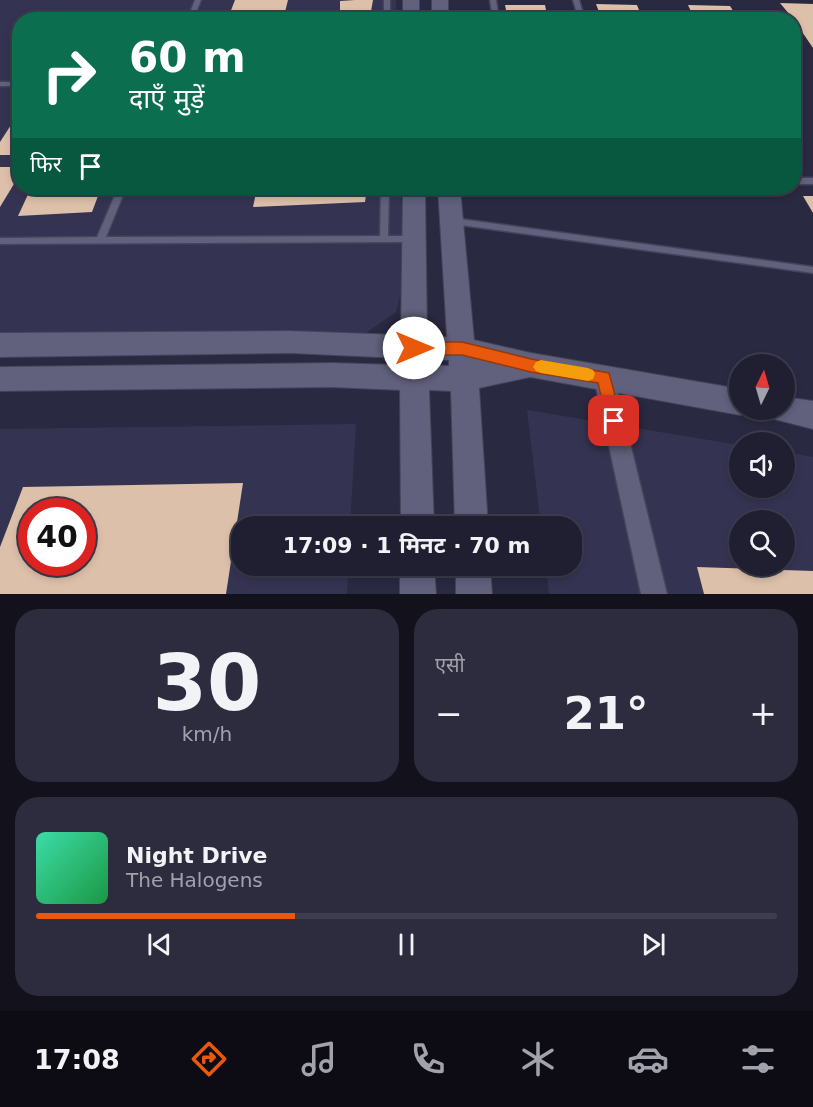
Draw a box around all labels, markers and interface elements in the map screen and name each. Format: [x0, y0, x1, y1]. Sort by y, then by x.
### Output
text: 60 m [129, 33, 246, 82]
icon: right [30, 36, 108, 114]
text: दाएँ मुड़ें [129, 83, 204, 114]
icon: arrive [74, 150, 107, 183]
text: फिर [30, 152, 62, 177]
position arrow [382, 316, 446, 380]
north arrow [729, 354, 795, 420]
map controls [729, 354, 795, 576]
pin [588, 395, 639, 446]
icon: arrive [597, 404, 630, 437]
button: sound [729, 432, 795, 498]
speed limit sign: 40 [18, 498, 96, 576]
button: search [729, 510, 795, 576]
text: 17:09 · 1 मिनट · 70 m [283, 533, 530, 558]
text: 30 [153, 638, 261, 728]
text: एसी [435, 653, 465, 677]
text: 21° [563, 687, 649, 740]
text: − [435, 694, 463, 733]
text: + [749, 694, 777, 733]
text: km/h [182, 722, 232, 746]
text: Night Drive [126, 843, 267, 868]
text: The Halogens [126, 868, 263, 892]
icon: previous [143, 928, 176, 961]
icon: pause [390, 928, 423, 961]
icon: next [637, 928, 670, 961]
icon: directions [188, 1038, 230, 1080]
icon: music [298, 1038, 340, 1080]
icon: phone [407, 1038, 449, 1080]
icon: climate [517, 1038, 559, 1080]
icon: car [627, 1038, 669, 1080]
icon: filters [737, 1038, 779, 1080]
text: 17:08 [34, 1044, 120, 1075]

